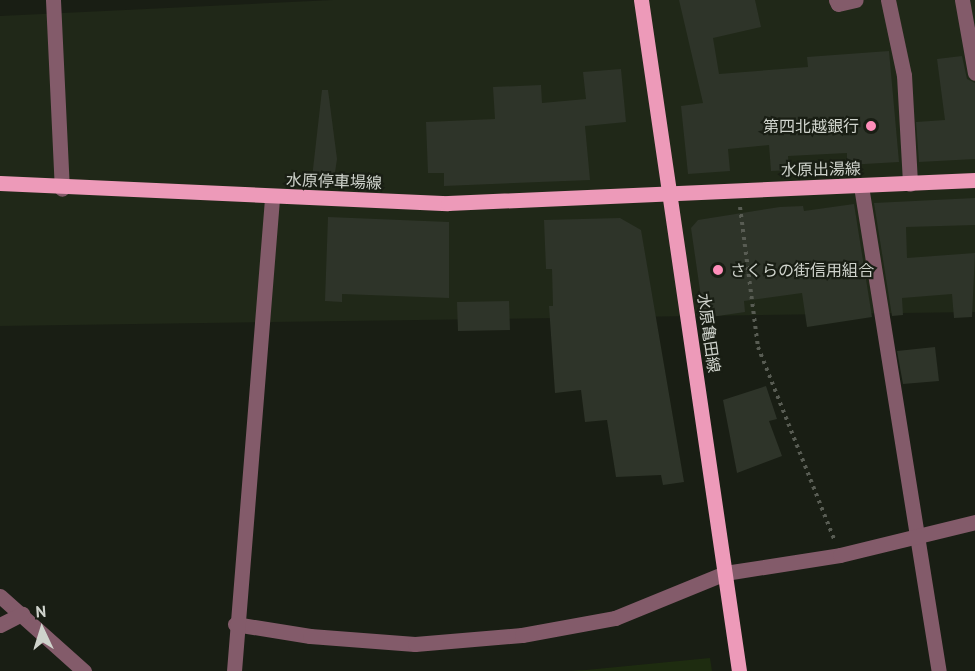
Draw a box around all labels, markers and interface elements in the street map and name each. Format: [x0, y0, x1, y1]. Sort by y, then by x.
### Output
place label: 第四北越銀行 [763, 116, 859, 136]
marker: 第四北越銀行 [864, 119, 878, 133]
street label: 水原出湯線 [781, 159, 861, 179]
street label: 水原停車場線 [286, 170, 382, 192]
place label: さくらの街信用組合 [730, 260, 874, 280]
marker: さくらの街信用組合 [711, 263, 725, 277]
street label: 水原亀田線 [694, 292, 724, 374]
north arrow [12, 599, 72, 659]
text: N [35, 601, 47, 621]

